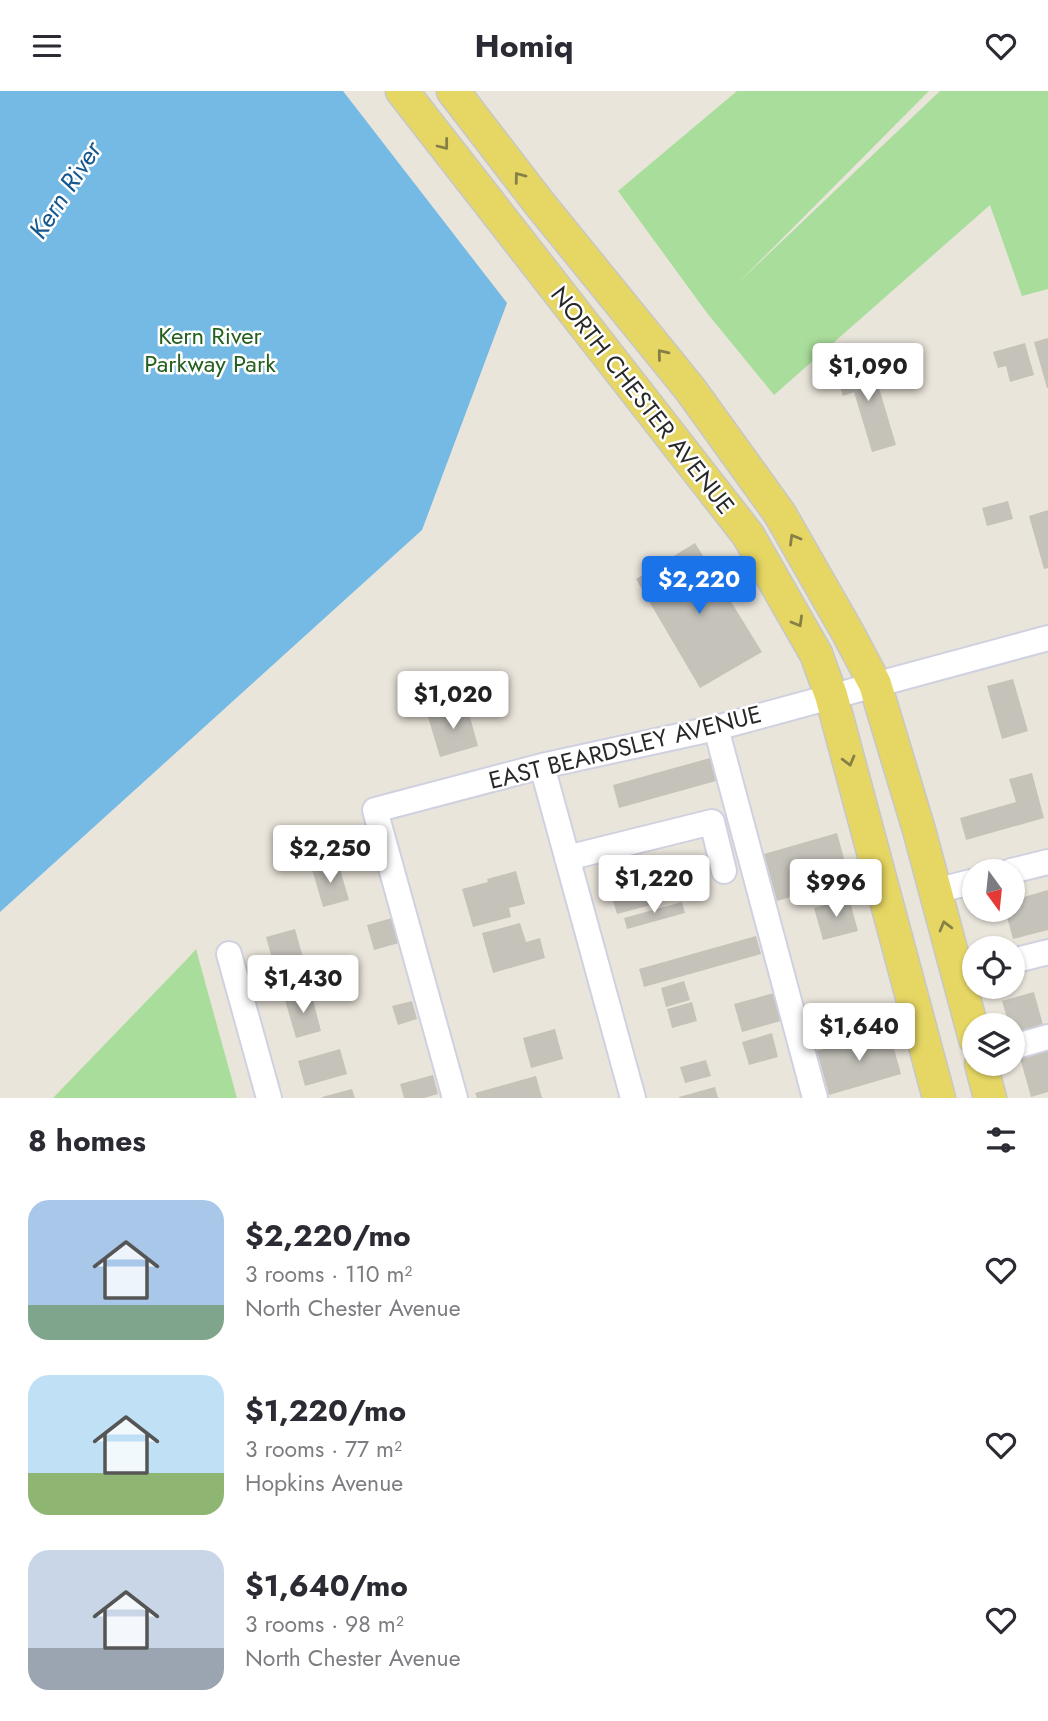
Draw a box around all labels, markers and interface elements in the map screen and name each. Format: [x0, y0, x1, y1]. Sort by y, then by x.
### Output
text: Homiq [475, 23, 573, 69]
icon: menu [28, 27, 66, 65]
icon: heart [982, 27, 1020, 65]
water label: Kern River [19, 133, 111, 246]
one-way arrow [436, 137, 449, 149]
one-way arrow [514, 172, 527, 185]
street label: NORTH CHESTER AVENUE [543, 279, 743, 521]
park label: Kern River Parkway Park [144, 318, 276, 381]
pin: $1,090 [811, 343, 925, 403]
text: $1,090 [828, 349, 908, 383]
one-way arrow [657, 350, 670, 362]
one-way arrow [789, 533, 802, 546]
pin: $2,220 [642, 557, 756, 616]
text: $2,220 [658, 562, 740, 596]
one-way arrow [790, 615, 803, 628]
pin: $1,020 [396, 671, 510, 731]
text: $1,020 [413, 677, 493, 711]
street label: EAST BEARDSLEY AVENUE [485, 696, 765, 798]
one-way arrow [841, 755, 855, 767]
pin: $2,250 [273, 825, 387, 885]
text: $2,250 [289, 831, 371, 865]
pin: $1,220 [597, 855, 711, 915]
pin: $996 [795, 859, 877, 919]
north arrow [962, 859, 1026, 922]
map controls [962, 859, 1025, 1076]
text: $1,220 [615, 861, 693, 895]
text: $996 [806, 865, 866, 899]
one-way arrow [939, 920, 953, 932]
button: locate [962, 936, 1025, 999]
pin: $1,430 [246, 955, 360, 1015]
text: $1,430 [263, 961, 343, 995]
pin: $1,640 [802, 1003, 916, 1063]
text: $1,640 [819, 1009, 899, 1043]
button: layers [962, 1013, 1025, 1076]
text: 8 homes [28, 1119, 146, 1162]
icon: filters [982, 1121, 1020, 1159]
text: $2,220/mo [245, 1214, 411, 1257]
icon: home [84, 1228, 168, 1312]
icon: heart [982, 1251, 1020, 1289]
text: 3 rooms · 110 m² [245, 1257, 412, 1291]
text: North Chester Avenue [245, 1291, 461, 1325]
text: $1,220/mo [245, 1389, 406, 1432]
icon: home [84, 1403, 168, 1487]
icon: heart [982, 1426, 1020, 1464]
text: 3 rooms · 77 m² [245, 1432, 402, 1466]
text: Hopkins Avenue [245, 1466, 403, 1500]
text: $1,640/mo [245, 1564, 408, 1607]
icon: home [84, 1578, 168, 1662]
icon: heart [982, 1601, 1020, 1639]
text: 3 rooms · 98 m² [245, 1607, 404, 1641]
text: North Chester Avenue [245, 1641, 461, 1675]

